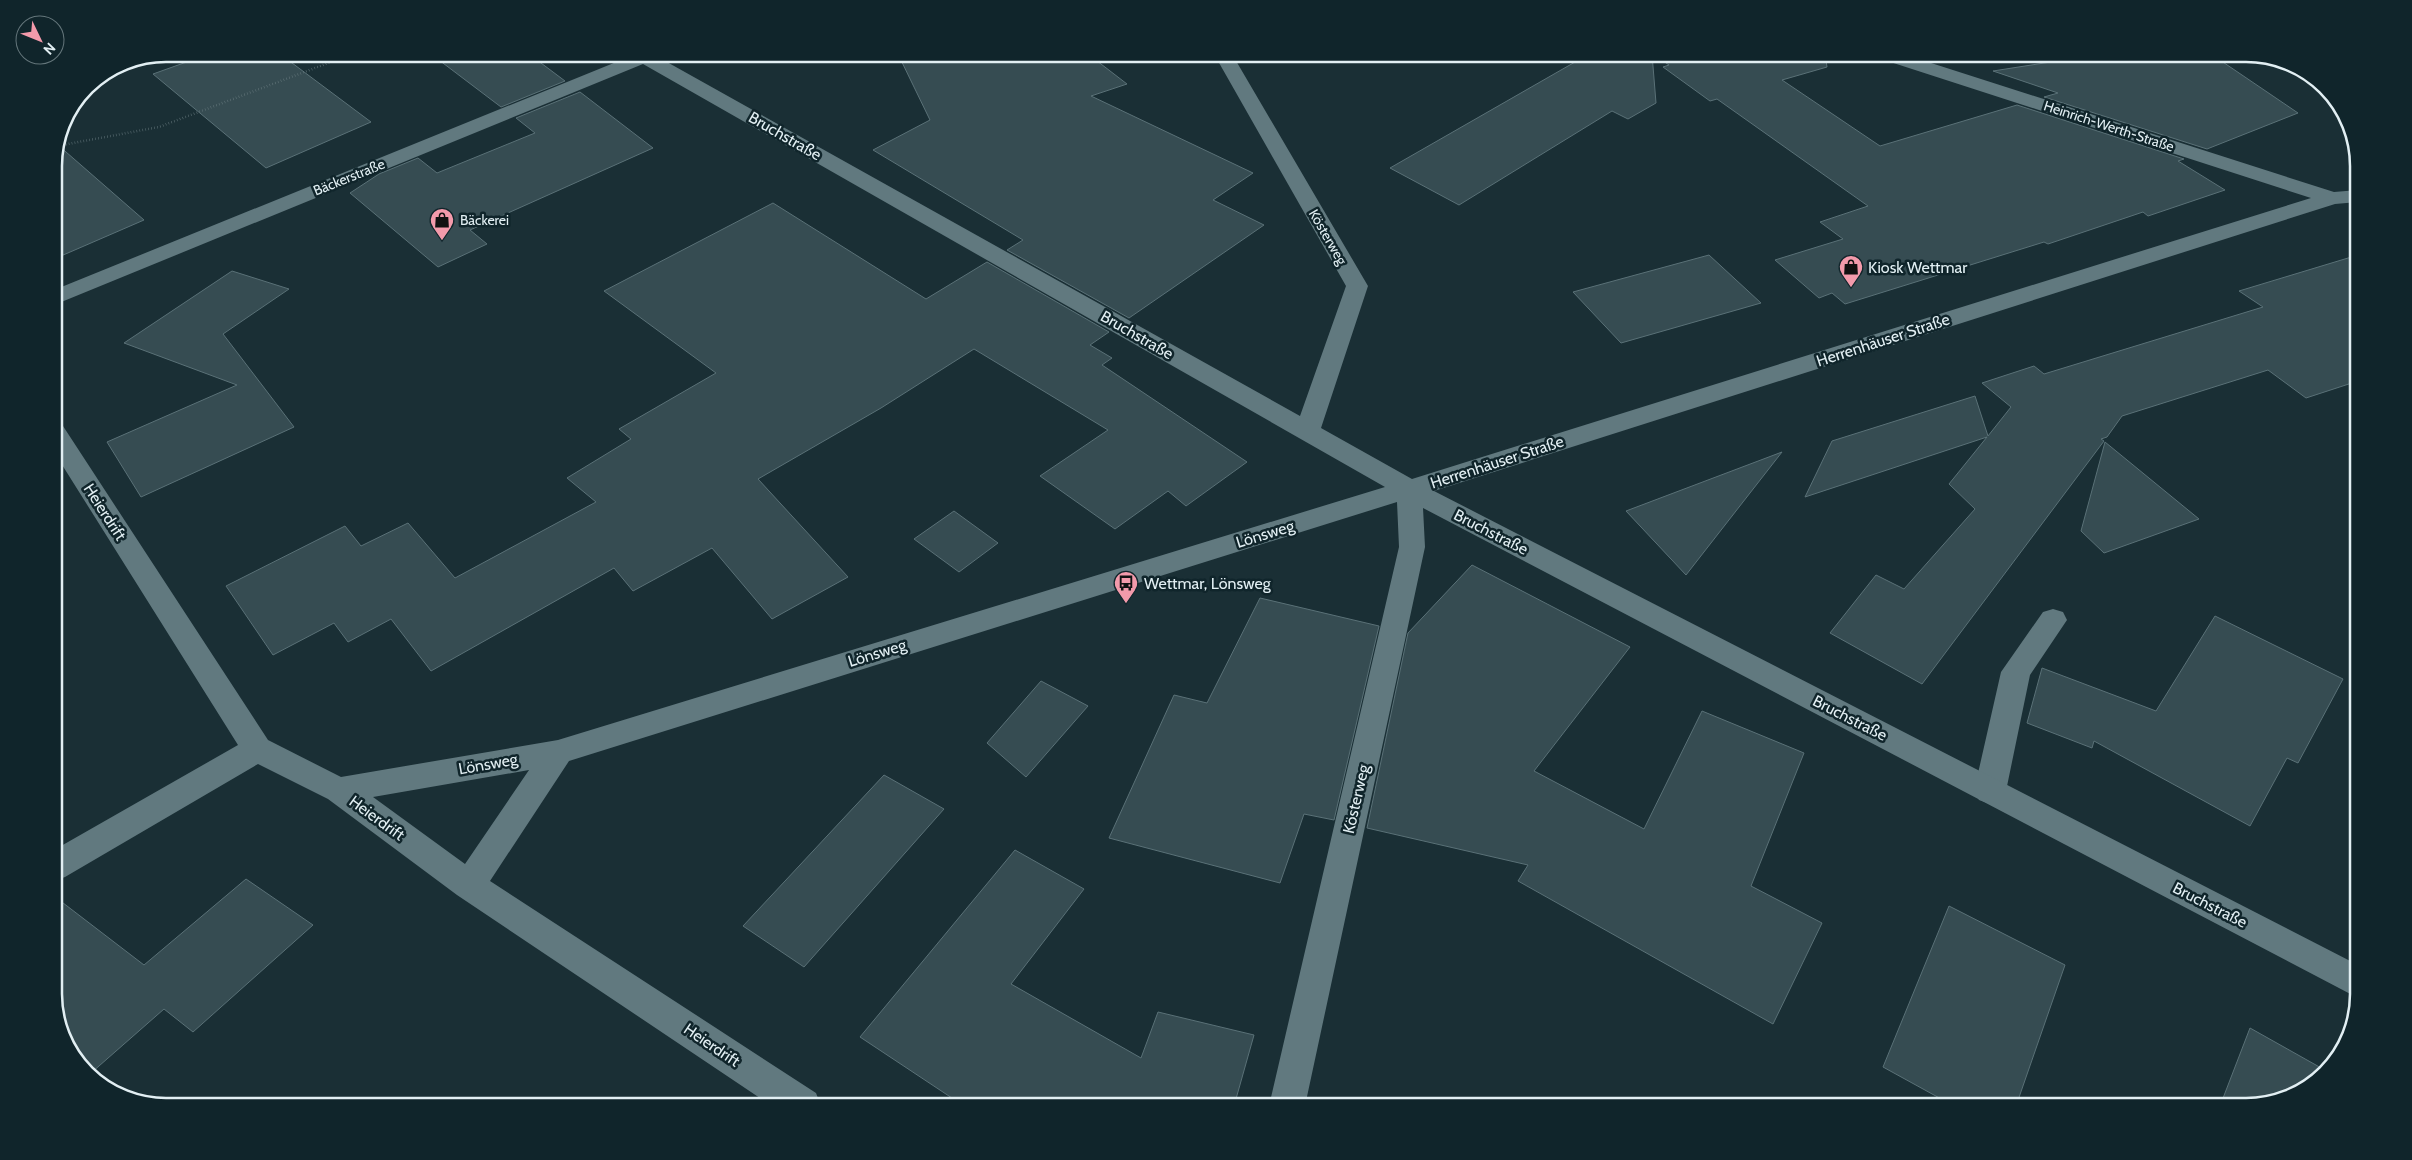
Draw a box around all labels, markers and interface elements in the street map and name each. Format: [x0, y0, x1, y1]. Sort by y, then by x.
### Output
north arrow [15, 15, 65, 65]
text: N [40, 39, 59, 59]
street label: Heinrich-Werth-Straße [2042, 96, 2176, 156]
street label: Bruchstraße [745, 108, 825, 164]
street label: Bäckerstraße [311, 154, 387, 200]
street label: Kösterweg [1305, 206, 1352, 269]
shop icon: Bäckerei [429, 207, 455, 241]
place label: Bäckerei [460, 211, 509, 229]
shop icon: Kiosk Wettmar [1838, 254, 1864, 288]
place label: Kiosk Wettmar [1868, 258, 1968, 277]
street label: Bruchstraße [1097, 307, 1177, 363]
street label: Herrenhäuser Straße [1814, 309, 1952, 371]
street label: Herrenhäuser Straße [1428, 431, 1566, 493]
street label: Heierdrift [80, 480, 131, 544]
street label: Bruchstraße [1451, 505, 1531, 559]
street label: Lönsweg [1234, 516, 1297, 552]
bus stop icon: Wettmar, Lönsweg [1113, 570, 1139, 604]
place label: Wettmar, Lönsweg [1144, 574, 1272, 593]
street label: Lönsweg [846, 635, 909, 671]
street label: Bruchstraße [1810, 691, 1890, 745]
street label: Lönsweg [457, 749, 520, 779]
street label: Kösterweg [1339, 762, 1373, 835]
street label: Heierdrift [346, 792, 409, 845]
street label: Bruchstraße [2170, 878, 2250, 932]
street label: Heierdrift [680, 1019, 744, 1071]

